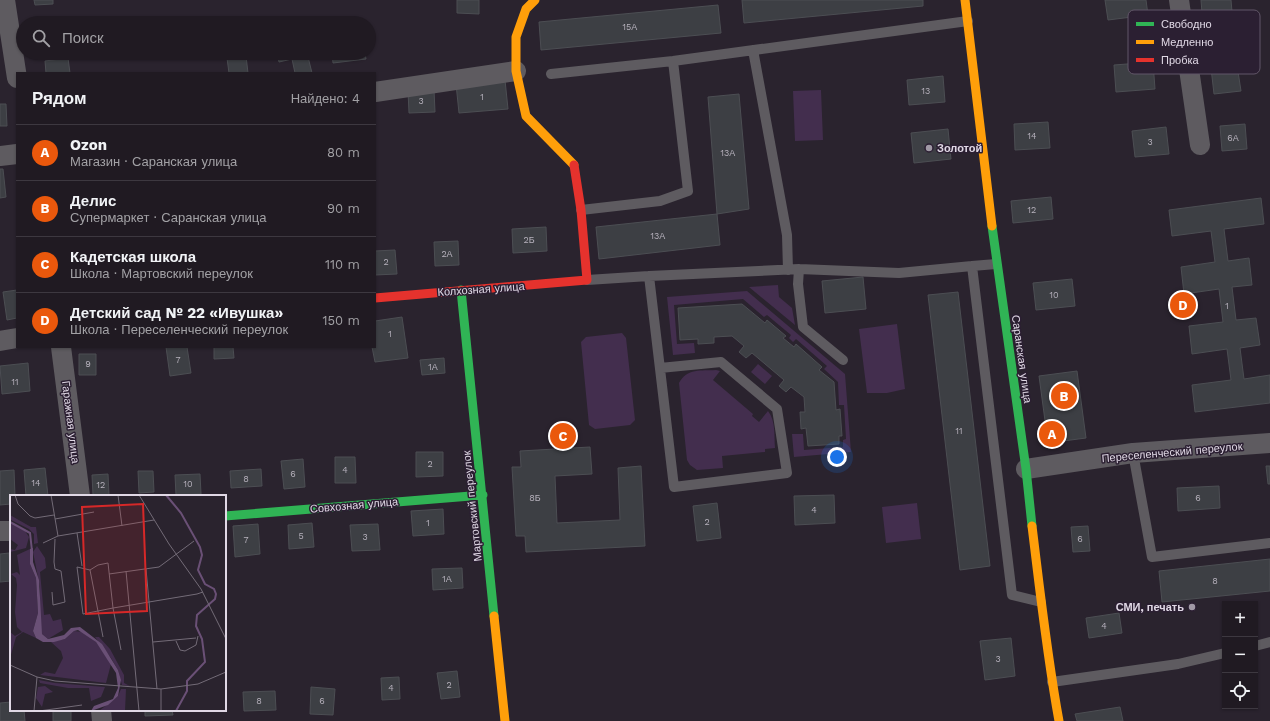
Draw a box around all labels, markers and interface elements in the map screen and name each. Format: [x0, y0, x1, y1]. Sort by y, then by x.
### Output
legend [1128, 10, 1260, 74]
search box [16, 16, 376, 60]
text: Свободно [1161, 18, 1212, 31]
house number: 15А [623, 22, 637, 32]
icon: search [30, 27, 52, 49]
text: Поиск [62, 29, 104, 47]
text: Медленно [1161, 36, 1213, 49]
text: Пробка [1161, 54, 1199, 67]
house number: 13 [922, 86, 930, 96]
text: Рядом [32, 88, 87, 108]
text: Найдено: 4 [291, 91, 360, 106]
house number: 1 [480, 92, 484, 102]
house number: 3 [418, 96, 424, 106]
house number: 14 [1027, 131, 1037, 141]
house number: 6А [1227, 133, 1239, 143]
text: Ozon [70, 136, 107, 154]
house number: 3 [1147, 137, 1153, 147]
place label: Золотой [937, 142, 982, 155]
marker: Золотой [924, 143, 934, 153]
text: A [41, 145, 49, 160]
text: 80 m [327, 145, 360, 160]
house number: 13А [721, 148, 735, 158]
text: Магазин · Саранская улица [70, 154, 237, 169]
text: Делис [70, 192, 116, 210]
text: B [41, 201, 49, 216]
text: 90 m [327, 201, 360, 216]
house number: 12 [1028, 205, 1036, 215]
text: Супермаркет · Саранская улица [70, 210, 267, 225]
house number: 13А [651, 231, 665, 241]
house number: 2Б [523, 235, 535, 245]
text: Кадетская школа [70, 248, 196, 266]
house number: 2А [441, 249, 453, 259]
text: C [41, 257, 49, 272]
text: 110 m [325, 257, 360, 272]
house number: 2 [383, 257, 389, 267]
text: Школа · Мартовский переулок [70, 266, 253, 281]
street label: Колхозная улица [437, 280, 526, 299]
house number: 10 [1049, 290, 1059, 300]
pin: D [1170, 290, 1196, 320]
house number: 1 [1225, 301, 1229, 311]
text: Детский сад № 22 «Ивушка» [70, 304, 283, 322]
text: D [40, 313, 50, 328]
text: 150 m [322, 313, 360, 328]
street label: Саранская улица [1009, 314, 1034, 405]
text: Школа · Переселенческий переулок [70, 322, 288, 337]
house number: 1 [388, 329, 392, 339]
house number: 7 [175, 355, 181, 365]
house number: 9 [85, 359, 91, 369]
house number: 1А [428, 362, 438, 372]
house number: 11 [11, 377, 19, 387]
street label: Гаражная улица [59, 380, 82, 465]
pin: B [1051, 381, 1077, 411]
pin: A [1039, 419, 1065, 449]
pin: C [550, 421, 576, 451]
house number: 11 [955, 426, 963, 436]
street label: Переселенческий переулок [1101, 440, 1243, 465]
your location [827, 447, 847, 467]
street label: Мартовский переулок [460, 450, 485, 562]
house number: 2 [427, 459, 433, 469]
house number: 4 [342, 465, 348, 475]
house number: 6 [290, 469, 296, 479]
house number: 8 [243, 474, 249, 484]
house number: 14 [31, 478, 41, 488]
house number: 10 [183, 479, 193, 489]
house number: 12 [97, 480, 105, 490]
house number: 8Б [529, 493, 541, 503]
house number: 6 [1195, 493, 1201, 503]
inset map [10, 495, 226, 711]
street label: Совхозная улица [309, 495, 400, 516]
house number: 4 [811, 505, 817, 515]
house number: 2 [704, 517, 710, 527]
house number: 1 [426, 518, 430, 528]
house number: 5 [298, 531, 304, 541]
house number: 3 [362, 532, 368, 542]
house number: 6 [1077, 534, 1083, 544]
house number: 7 [243, 535, 249, 545]
house number: 1А [442, 574, 452, 584]
house number: 8 [1212, 576, 1218, 586]
place label: СМИ, печать [1116, 601, 1184, 614]
map controls [1222, 601, 1258, 709]
button: + [1222, 601, 1258, 637]
marker: СМИ, печать [1187, 602, 1197, 612]
house number: 4 [1101, 621, 1107, 631]
button: − [1222, 637, 1258, 673]
house number: 3 [995, 654, 1001, 664]
button: locate [1222, 673, 1258, 709]
house number: 2 [446, 680, 452, 690]
house number: 4 [388, 683, 394, 693]
house number: 8 [256, 696, 262, 706]
house number: 6 [319, 696, 325, 706]

